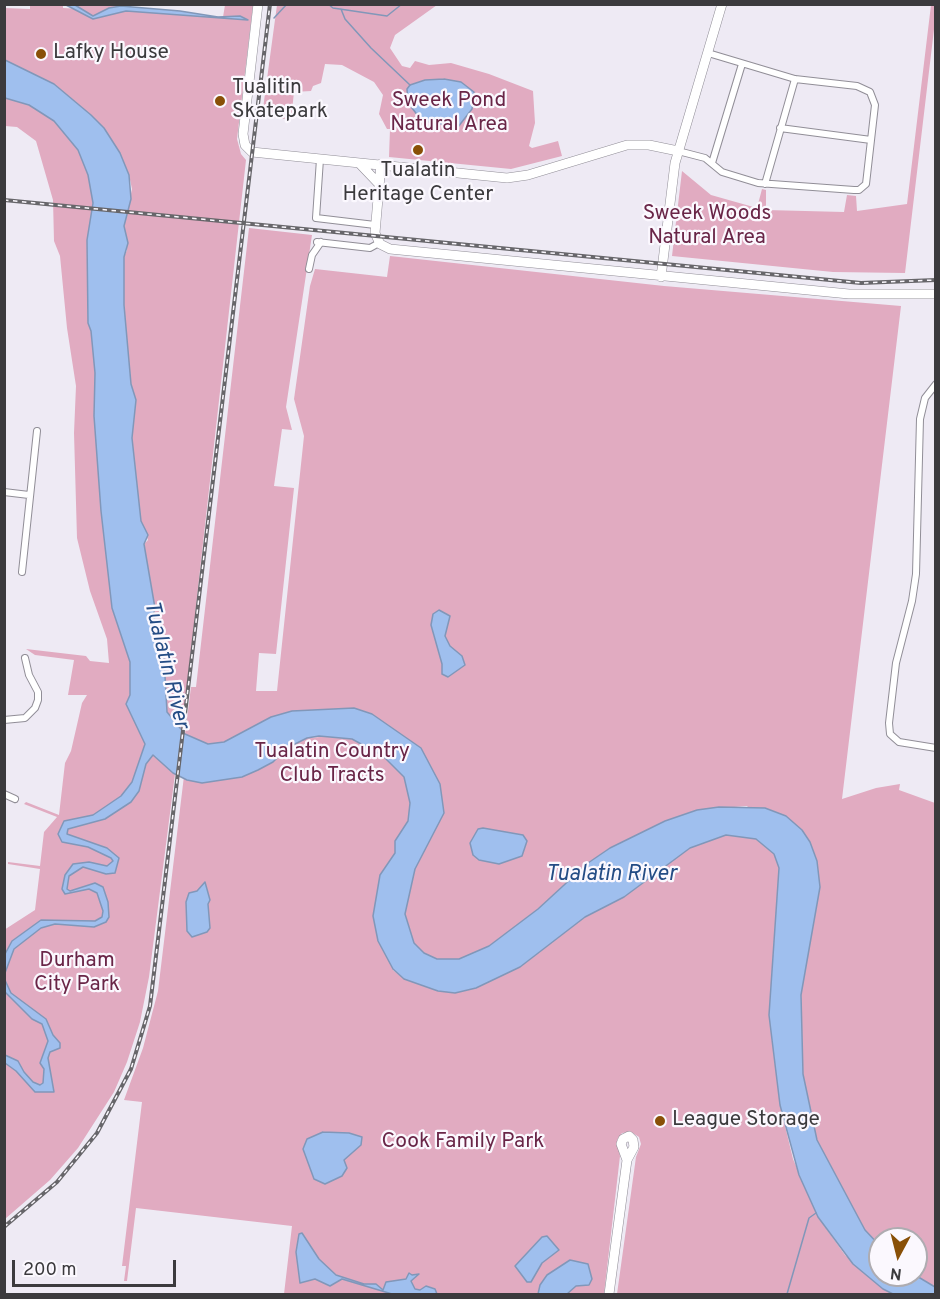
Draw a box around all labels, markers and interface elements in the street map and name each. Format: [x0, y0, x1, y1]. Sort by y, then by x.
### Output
place label: Lafky House [53, 41, 169, 67]
marker: Lafky House [34, 47, 48, 61]
place label: Tualitin Skatepark [232, 76, 328, 126]
park label: Sweek Pond Natural Area [390, 89, 508, 139]
marker: Tualitin Skatepark [213, 94, 227, 108]
marker: Tualatin Heritage Center [411, 143, 425, 157]
place label: Tualatin Heritage Center [343, 159, 493, 209]
park label: Sweek Woods Natural Area [643, 202, 771, 252]
water label: Tualatin River [136, 598, 194, 732]
park label: Tualatin Country Club Tracts [254, 740, 410, 790]
water label: Tualatin River [545, 863, 677, 889]
park label: Durham City Park [34, 949, 120, 999]
place label: League Storage [672, 1108, 820, 1134]
marker: League Storage [653, 1114, 667, 1128]
park label: Cook Family Park [381, 1130, 545, 1156]
north arrow [868, 1227, 928, 1287]
scale bar [15, 1248, 178, 1286]
text: 200 m [23, 1259, 76, 1282]
text: N [889, 1262, 903, 1284]

